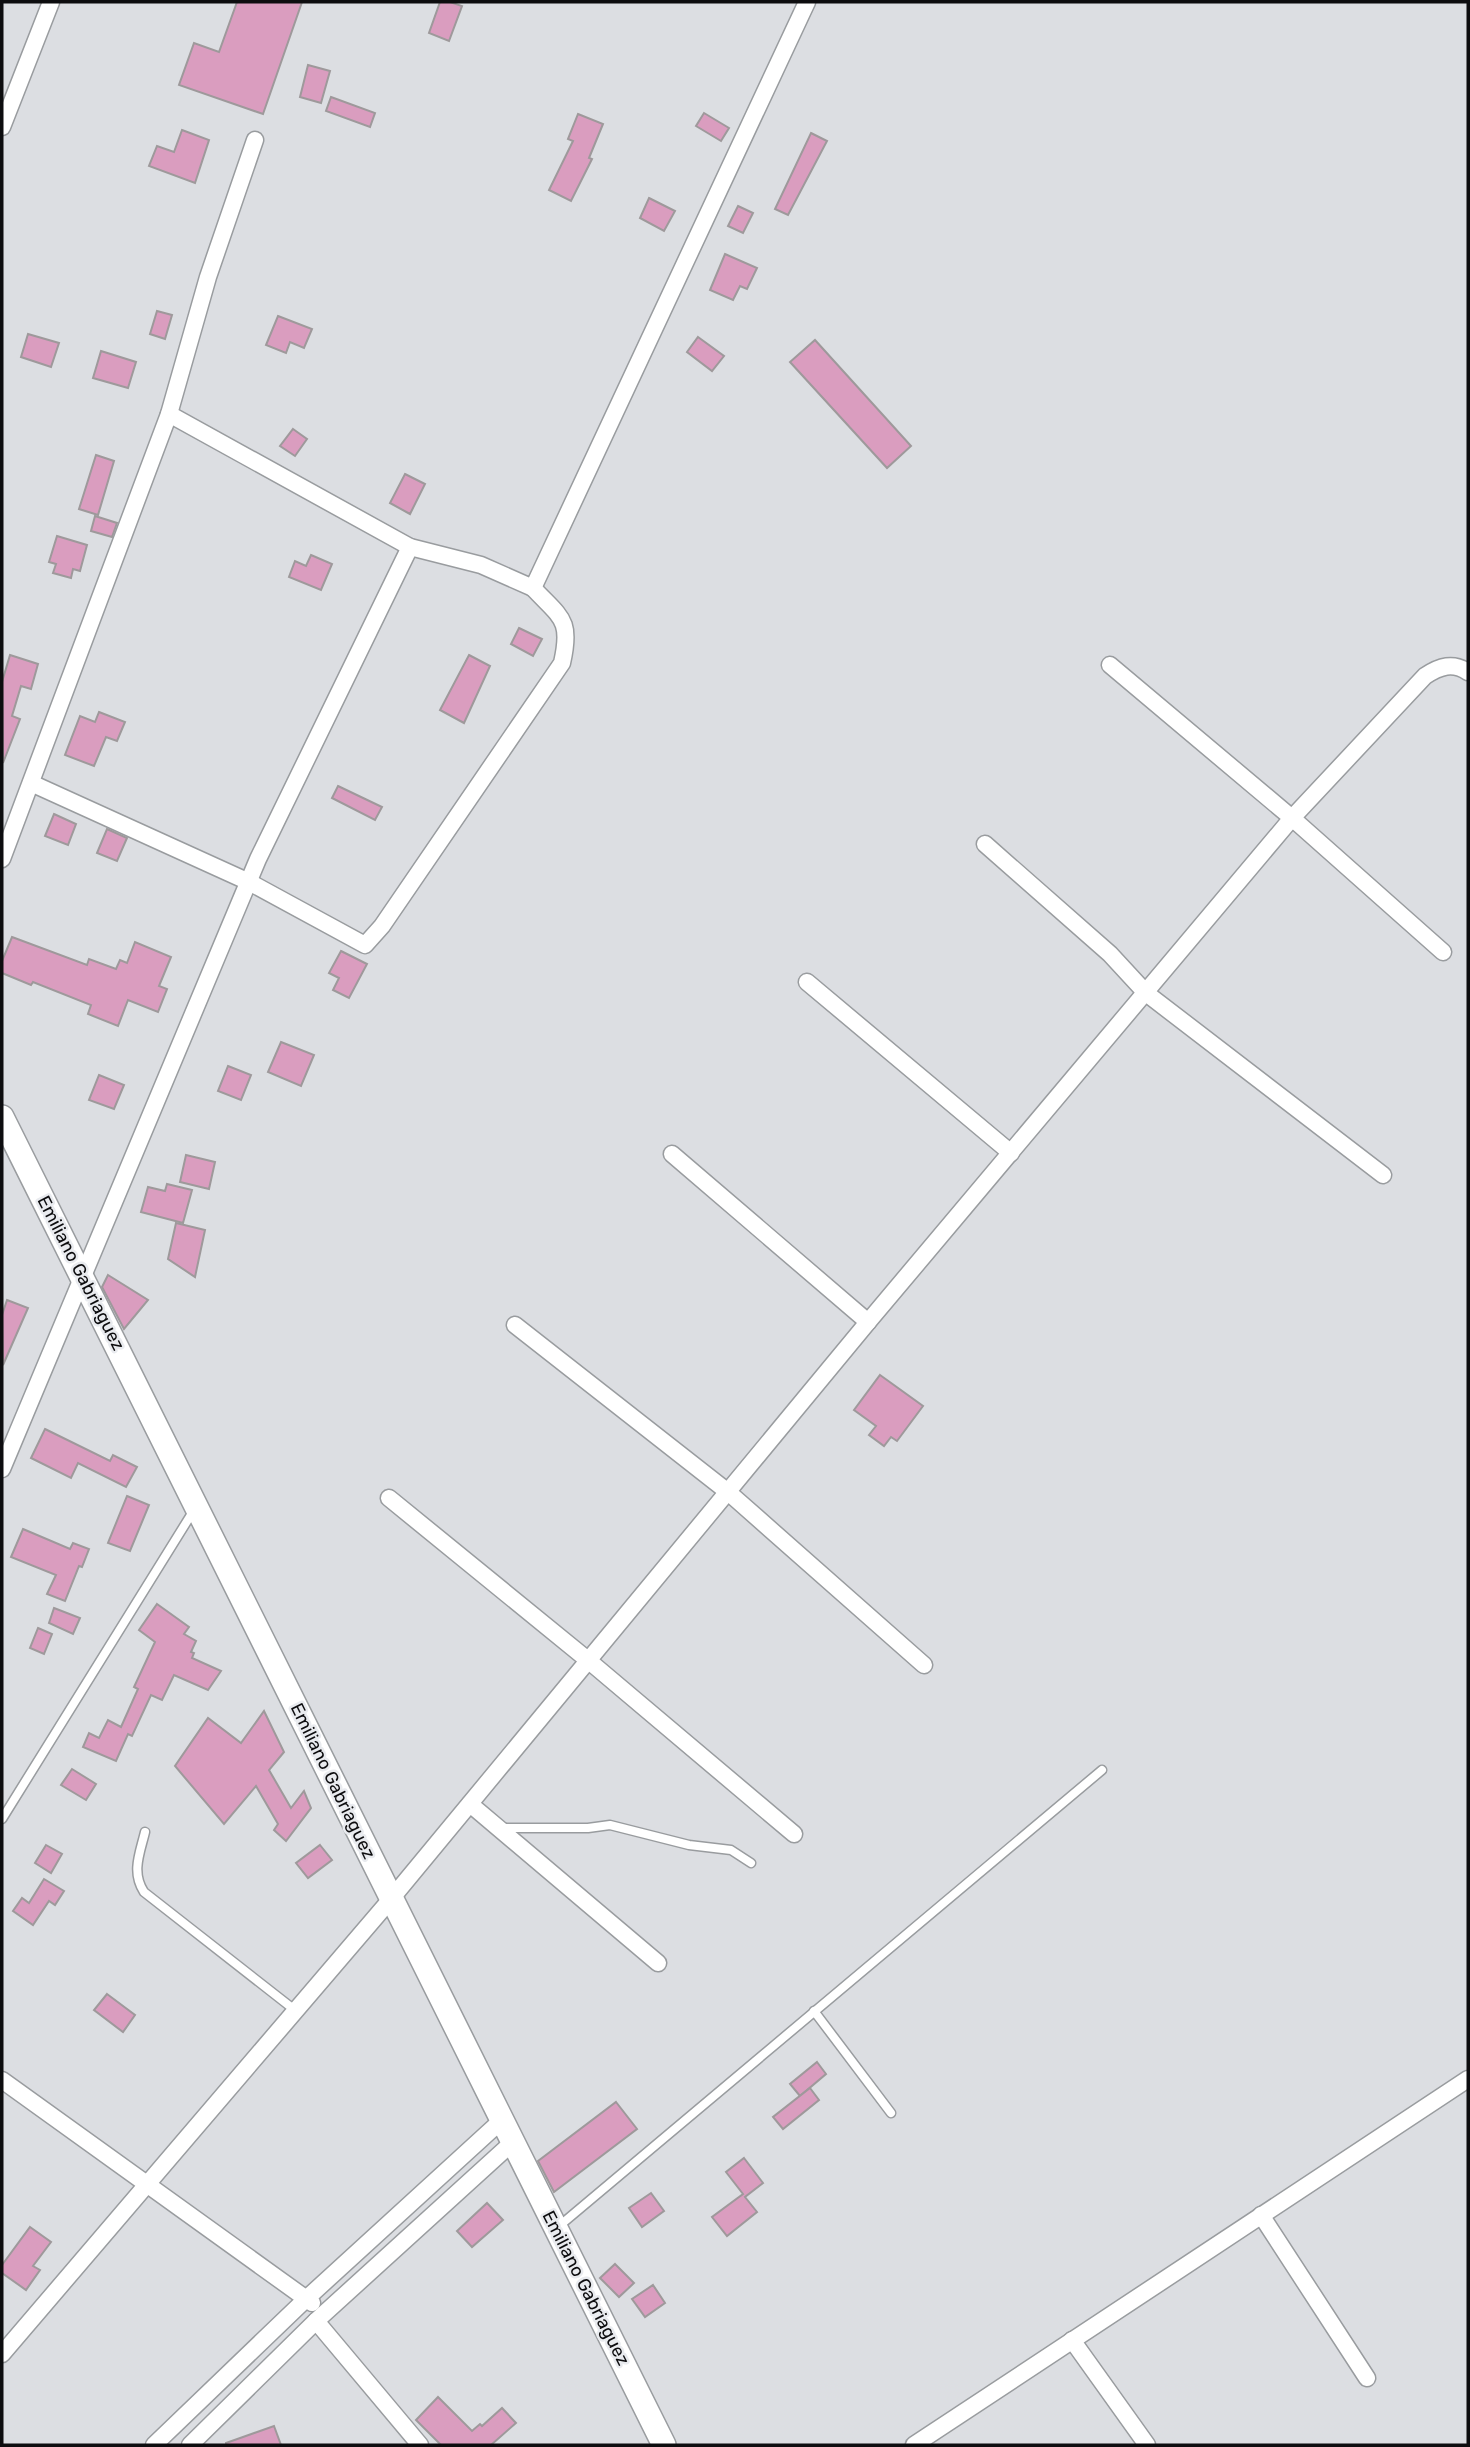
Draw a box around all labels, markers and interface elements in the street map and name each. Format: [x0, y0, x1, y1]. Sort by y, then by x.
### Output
street label: Emiliano Gabriaguez [33, 1192, 129, 1354]
street label: Emiliano Gabriaguez [286, 1700, 380, 1862]
street label: Emiliano Gabriaguez [538, 2207, 634, 2369]

